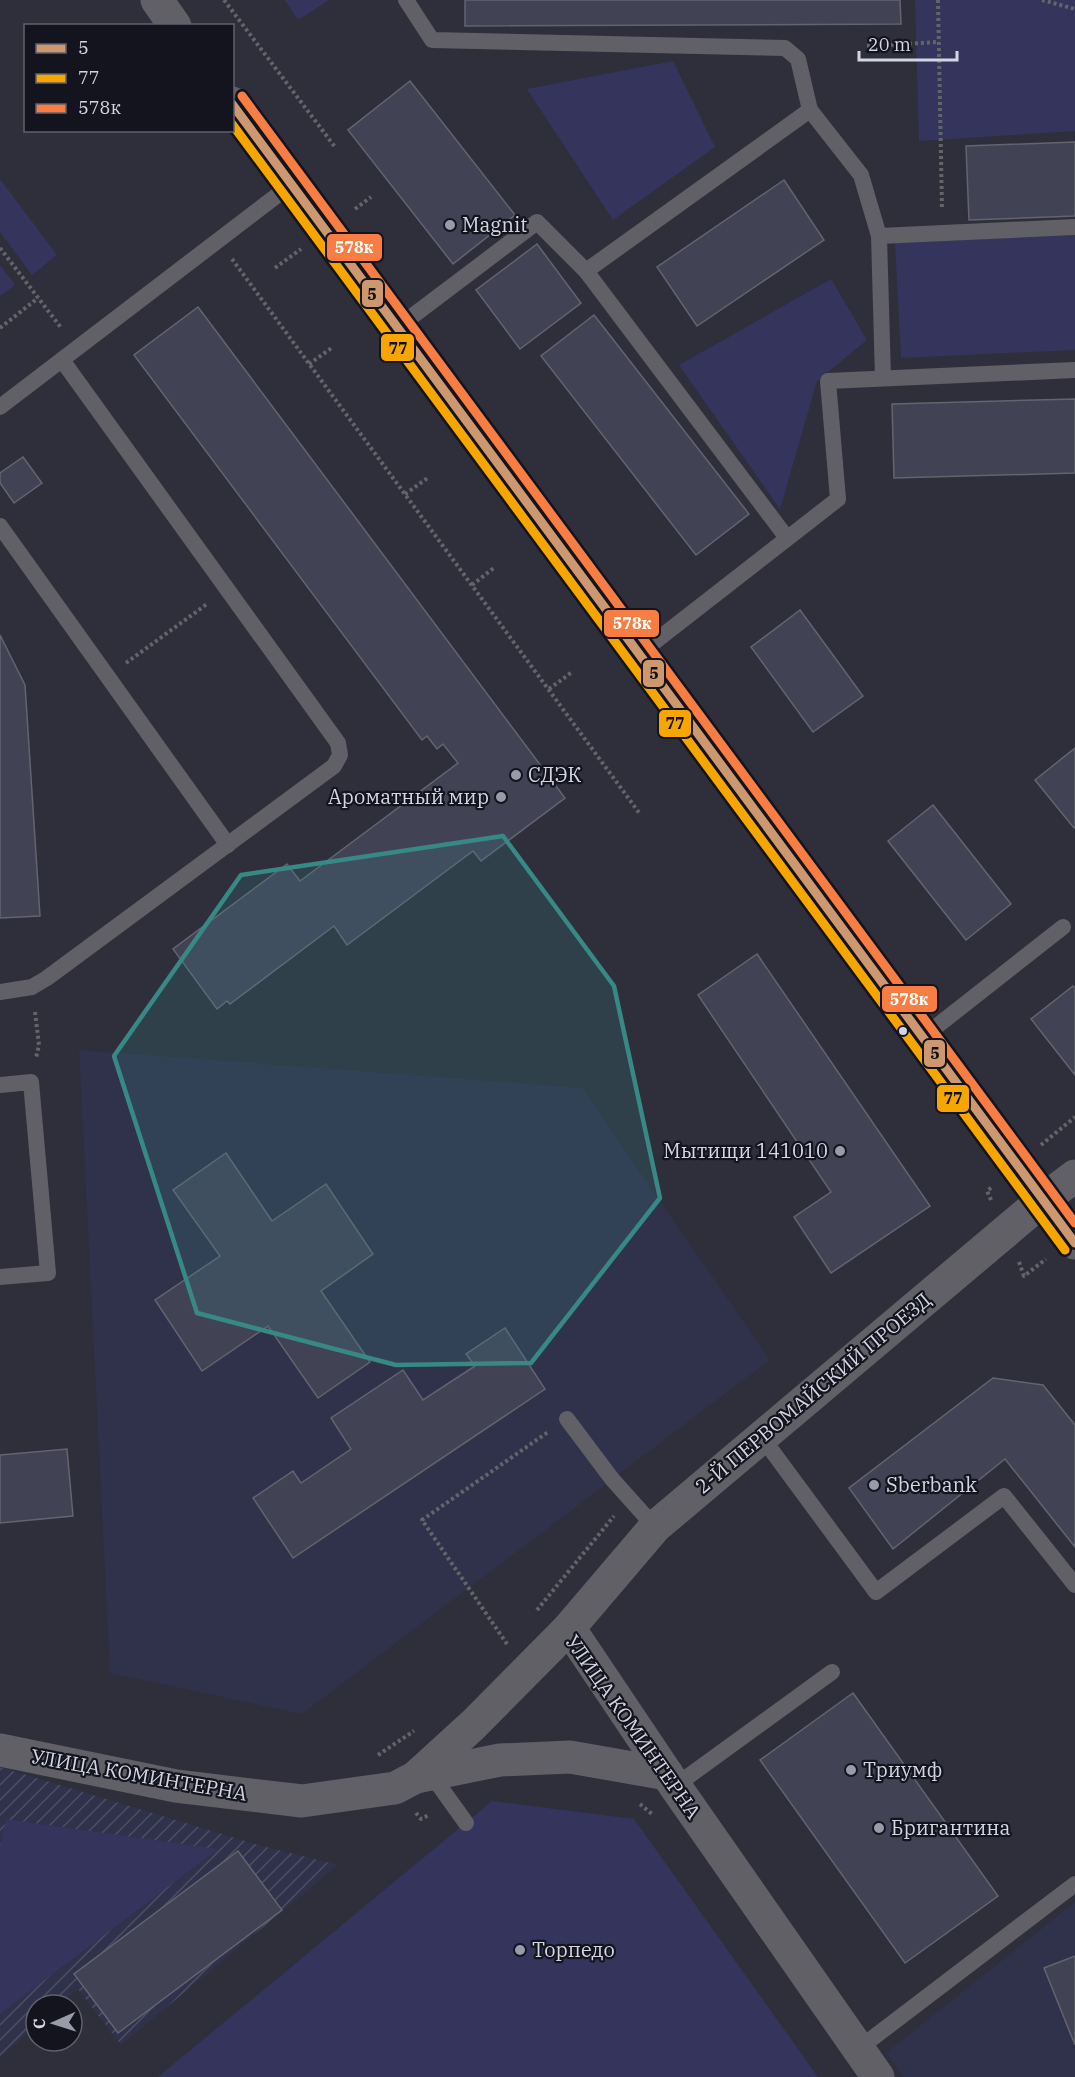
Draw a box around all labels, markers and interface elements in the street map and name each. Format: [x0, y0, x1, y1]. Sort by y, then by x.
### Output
legend [24, 24, 234, 132]
scale bar [859, 24, 956, 62]
text: 20 m [868, 33, 911, 56]
text: 5 [78, 36, 89, 59]
text: 77 [78, 66, 100, 89]
text: 578к [78, 96, 121, 119]
place label: Magnit [462, 211, 527, 238]
marker: Magnit [443, 218, 457, 232]
line badge: 578к [326, 233, 383, 262]
text: 578к [335, 237, 373, 257]
line badge: 5 [361, 279, 384, 308]
text: 5 [367, 284, 377, 304]
line badge: 77 [380, 333, 415, 362]
text: 77 [388, 338, 408, 358]
line badge: 578к [603, 609, 660, 638]
text: 578к [613, 613, 651, 633]
line badge: 5 [642, 659, 665, 688]
text: 5 [649, 663, 659, 683]
line badge: 77 [658, 709, 692, 738]
text: 77 [665, 713, 685, 733]
place label: СДЭК [528, 761, 582, 788]
marker: СДЭК [509, 768, 523, 782]
place label: Ароматный мир [328, 783, 489, 810]
marker: Ароматный мир [494, 790, 508, 804]
line badge: 578к [881, 985, 938, 1013]
text: 578к [890, 989, 928, 1009]
unlabelled marker [897, 1025, 909, 1037]
line badge: 5 [923, 1039, 946, 1068]
text: 5 [930, 1043, 940, 1063]
line badge: 77 [936, 1084, 970, 1113]
text: 77 [943, 1088, 963, 1108]
place label: Мытищи 141010 [663, 1137, 828, 1164]
marker: Мытищи 141010 [833, 1144, 847, 1158]
street label: 2-Й ПЕРВОМАЙСКИЙ ПРОЕЗД [689, 1286, 936, 1499]
place label: Sberbank [886, 1471, 977, 1498]
marker: Sberbank [867, 1478, 881, 1492]
street label: УЛИЦА КОМИНТЕРНА [560, 1629, 707, 1824]
street label: УЛИЦА КОМИНТЕРНА [29, 1742, 250, 1807]
place label: Триумф [863, 1756, 942, 1783]
marker: Триумф [844, 1763, 858, 1777]
place label: Бригантина [891, 1814, 1011, 1841]
marker: Бригантина [872, 1821, 886, 1835]
place label: Торпедо [532, 1936, 615, 1963]
marker: Торпедо [513, 1943, 527, 1957]
north arrow [24, 1993, 84, 2053]
text: С [29, 2018, 49, 2030]

